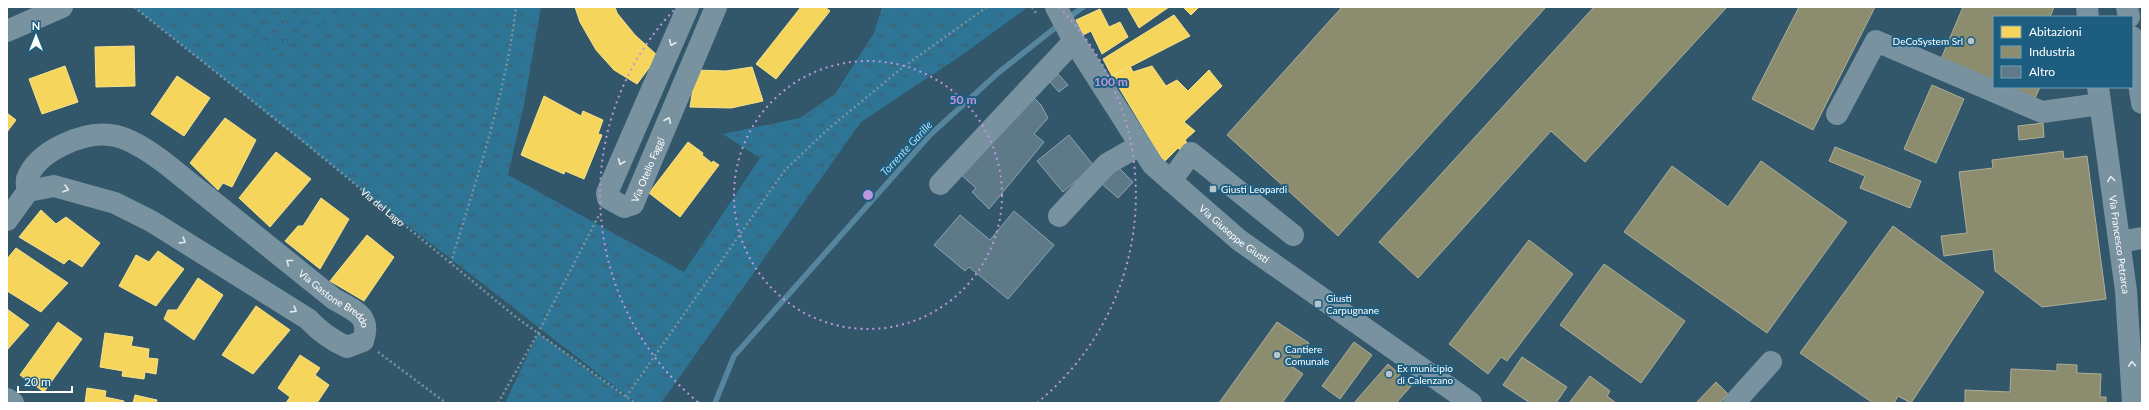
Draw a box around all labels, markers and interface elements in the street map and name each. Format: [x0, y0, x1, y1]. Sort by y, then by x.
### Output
north arrow [16, 16, 56, 56]
legend [1993, 16, 2133, 88]
text: N [32, 19, 40, 32]
text: Abitazioni [2029, 24, 2082, 39]
place label: DeCoSystem Srl [1893, 35, 1963, 47]
marker: DeCoSystem Srl [1966, 36, 1976, 46]
one-way arrow [669, 39, 677, 46]
text: Industria [2029, 44, 2075, 59]
text: Altro [2029, 64, 2055, 79]
text: 100 m [1094, 74, 1128, 89]
text: 50 m [950, 92, 976, 107]
one-way arrow [664, 117, 672, 124]
water label: Torrente Garille [877, 118, 935, 178]
street label: Via Otello Faggi [628, 135, 666, 204]
one-way arrow [618, 158, 626, 165]
one-way arrow [2107, 176, 2116, 182]
place label: Giusti Leopardi [1221, 183, 1287, 195]
one-way arrow [62, 184, 69, 193]
marker: Giusti Leopardi [1208, 184, 1218, 194]
street label: Via del Lago [358, 185, 407, 229]
centre of rings [861, 188, 875, 202]
street label: Via Francesco Petrarca [2107, 194, 2132, 294]
street label: Via Giuseppe Giusti [1197, 202, 1272, 265]
one-way arrow [179, 237, 186, 244]
one-way arrow [286, 260, 293, 267]
street label: Via Gastone Breddo [296, 267, 371, 329]
place label: Giusti Carpugnane [1326, 292, 1379, 316]
marker: Giusti Carpugnane [1313, 299, 1323, 309]
one-way arrow [290, 305, 297, 312]
place label: Cantiere Comunale [1285, 343, 1329, 367]
marker: Cantiere Comunale [1272, 350, 1282, 360]
one-way arrow [2127, 361, 2136, 367]
place label: Ex municipio di Calenzano [1397, 362, 1454, 386]
scale bar [18, 368, 72, 394]
marker: Ex municipio di Calenzano [1384, 369, 1394, 379]
text: 20 m [24, 374, 51, 389]

